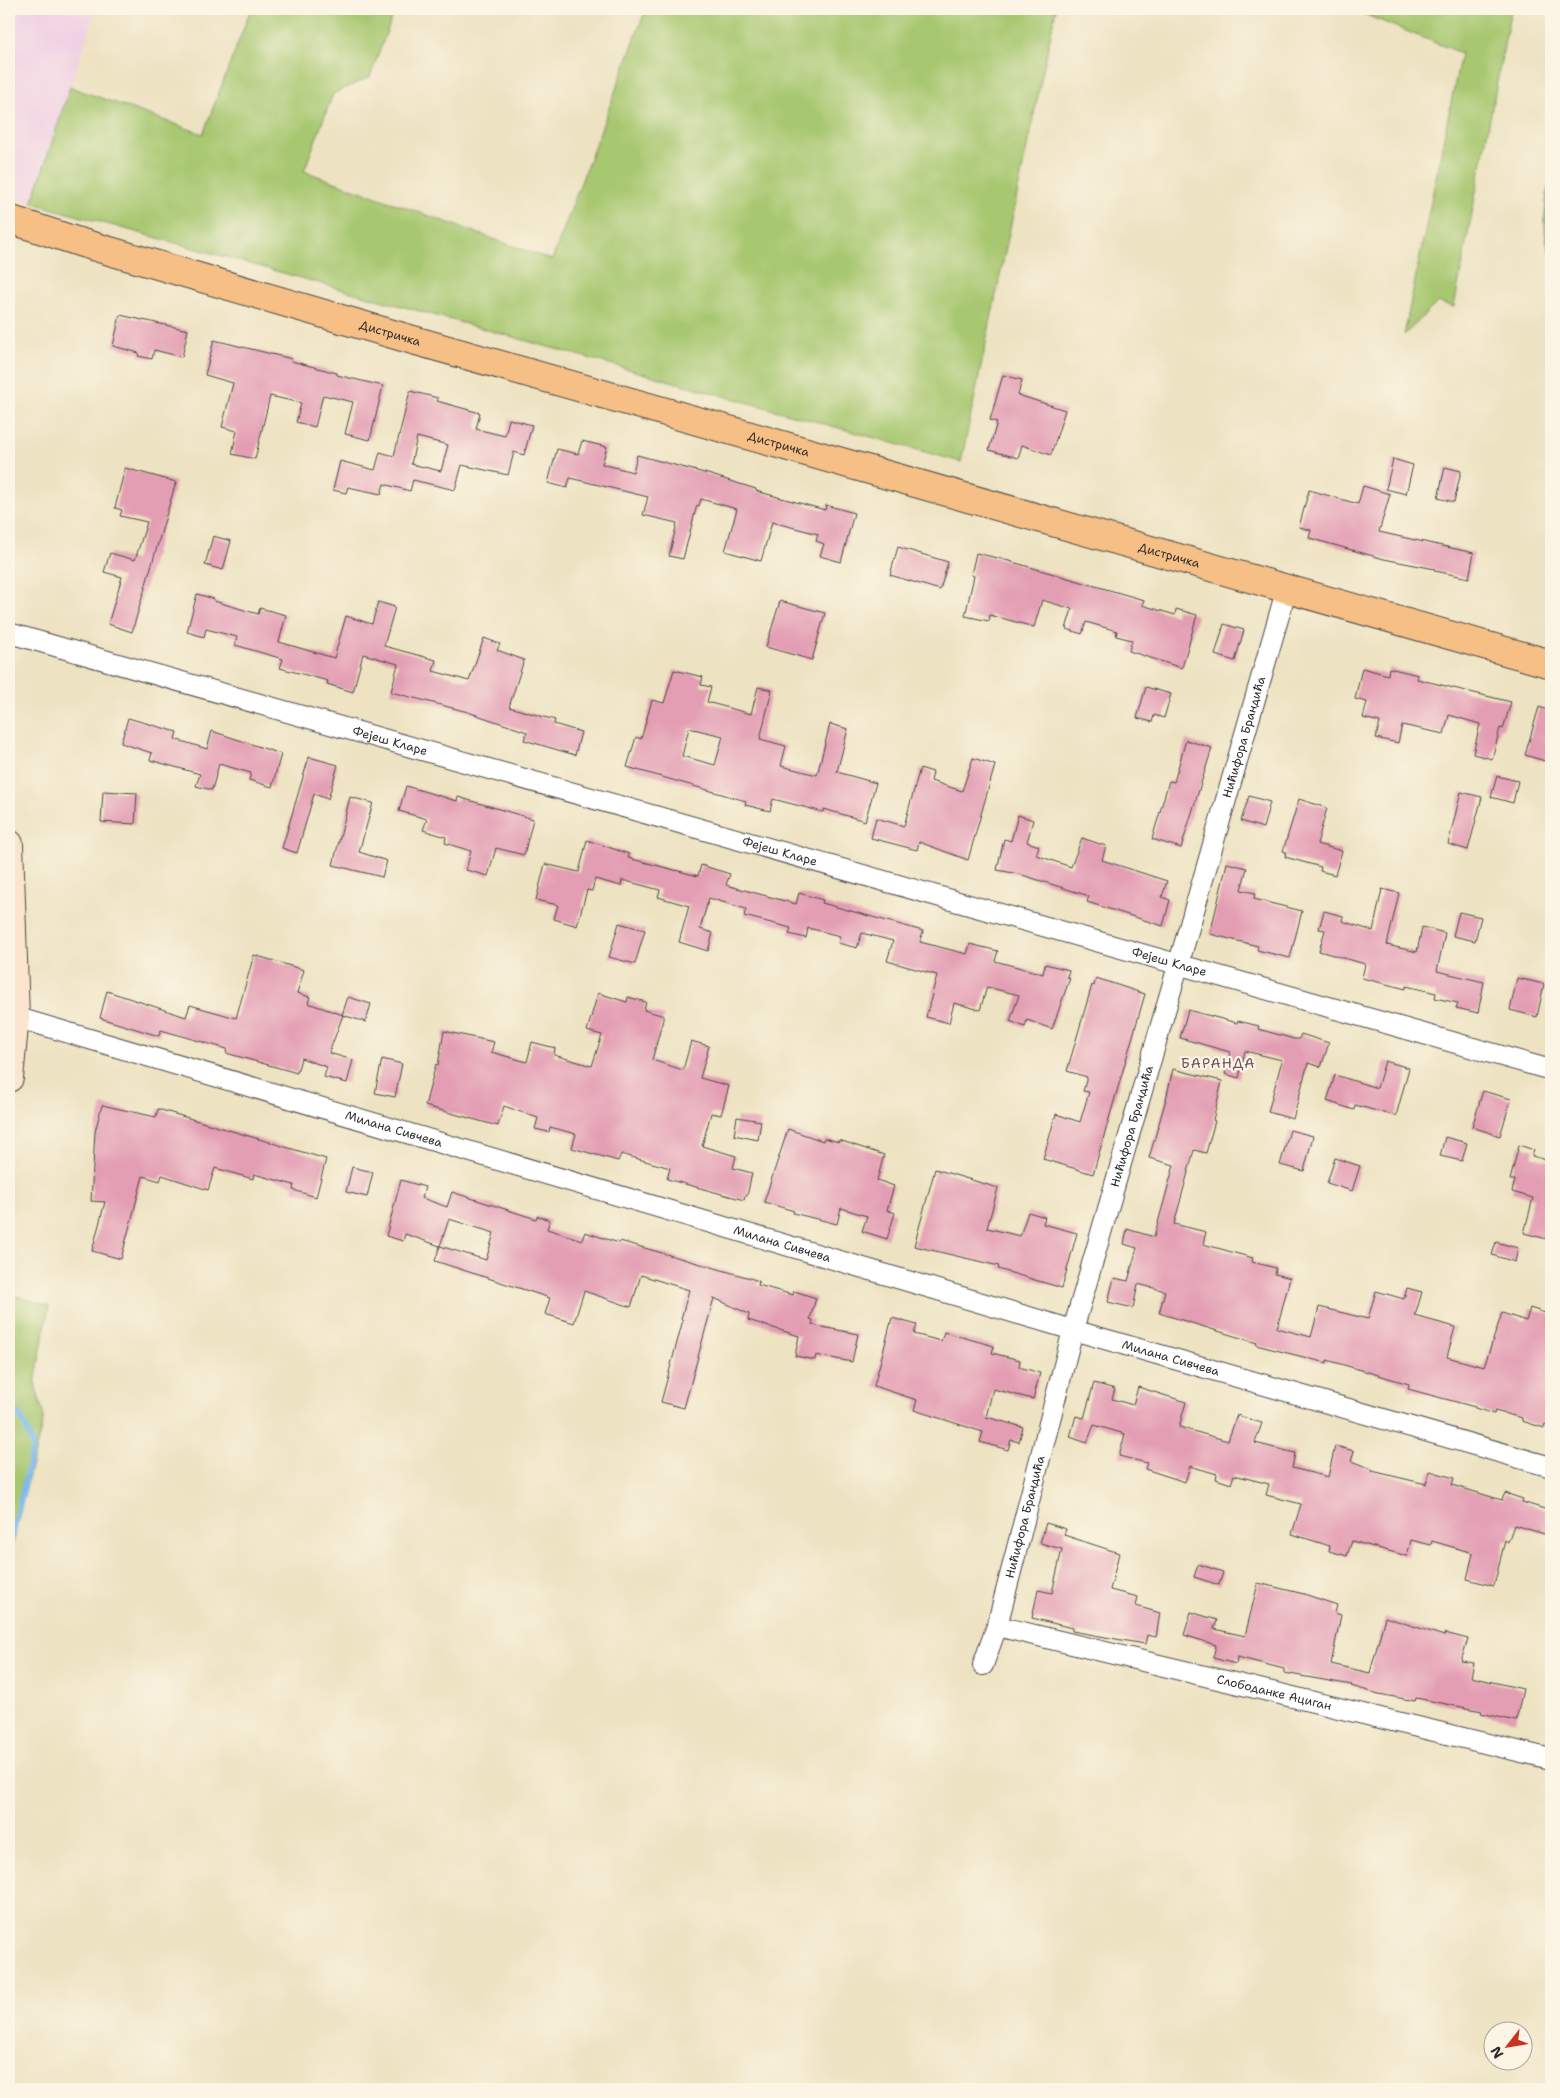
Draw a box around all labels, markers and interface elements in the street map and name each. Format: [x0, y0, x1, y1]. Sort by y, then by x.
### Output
street label: Дистричка [358, 317, 423, 350]
street label: Дистричка [746, 428, 812, 461]
street label: Дистричка [1137, 539, 1202, 572]
street label: Нићифора Брандића [1219, 674, 1269, 800]
street label: Фејеш Кларе [351, 723, 429, 759]
street label: Фејеш Кларе [740, 833, 819, 870]
street label: Фејеш Кларе [1130, 944, 1209, 980]
district label: БАРАНДА [1181, 1054, 1255, 1072]
street label: Нићифора Брандића [1107, 1063, 1157, 1189]
street label: Милана Сивчева [343, 1107, 445, 1151]
street label: Милана Сивчева [732, 1222, 833, 1266]
street label: Милана Сивчева [1120, 1336, 1222, 1380]
street label: Нићифора Брандића [1002, 1453, 1049, 1580]
street label: Слободанке Ациган [1215, 1671, 1333, 1714]
north arrow [1482, 2020, 1532, 2070]
text: N [1486, 2043, 1507, 2062]

